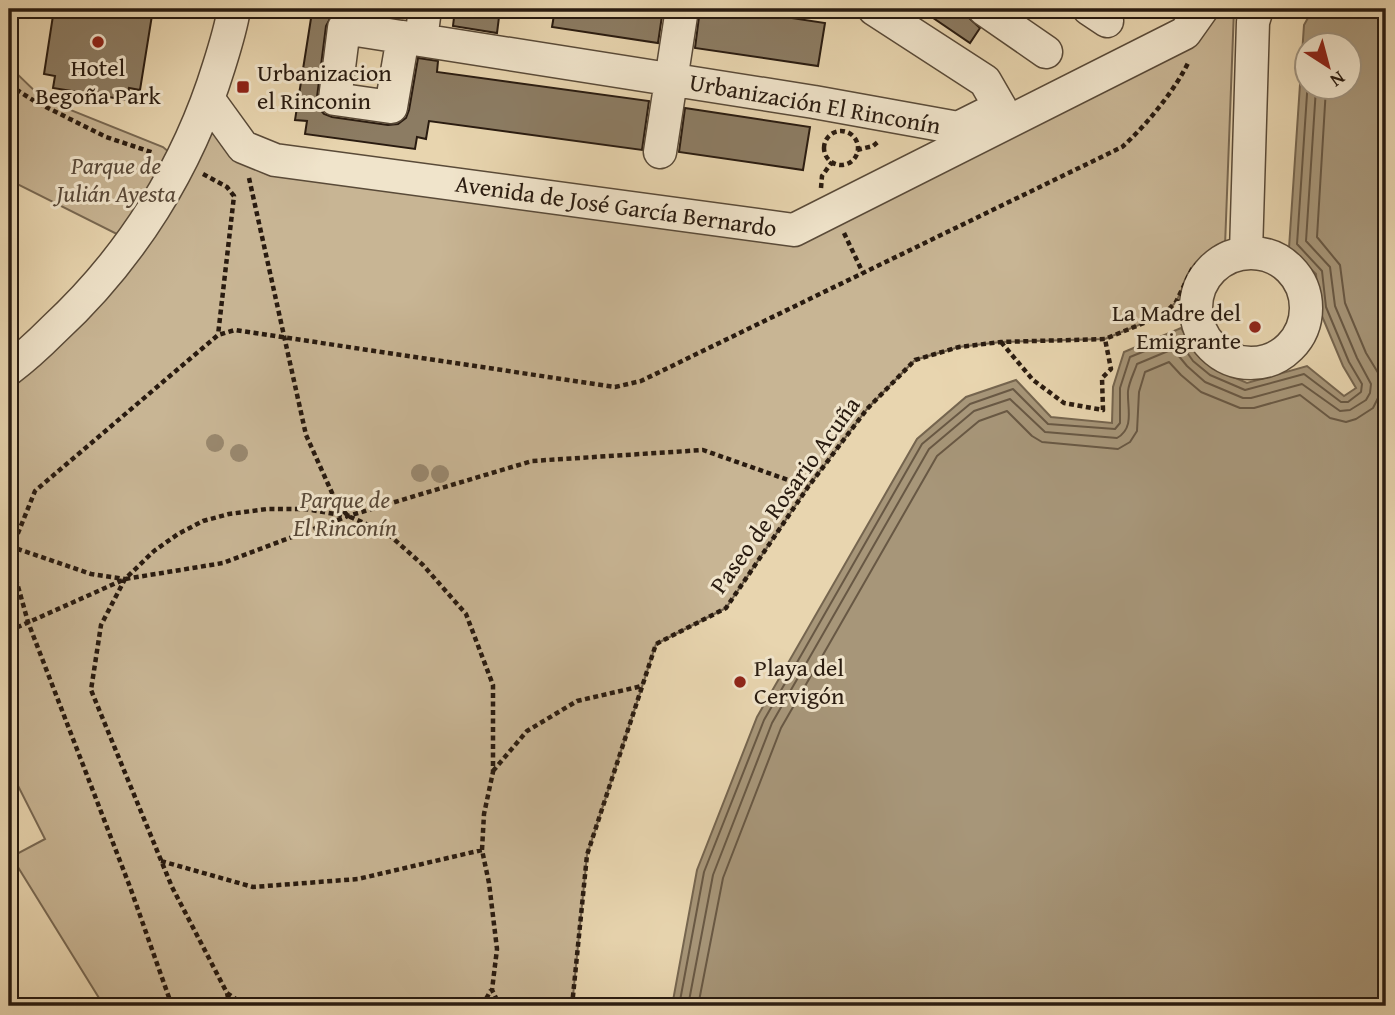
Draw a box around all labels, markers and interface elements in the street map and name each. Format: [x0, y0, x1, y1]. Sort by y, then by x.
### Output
north arrow [1294, 32, 1364, 102]
marker: Hotel Begoña Park [90, 34, 106, 50]
place label: Hotel Begoña Park [35, 50, 162, 113]
place label: Urbanizacion el Rinconin [257, 55, 392, 118]
street label: Urbanización El Rinconín [687, 64, 944, 143]
text: N [1324, 65, 1351, 95]
marker: Urbanizacion el Rinconin [235, 79, 251, 95]
park label: Parque de Julián Ayesta [52, 148, 176, 211]
street label: Avenida de José García Bernardo [453, 166, 779, 245]
place label: La Madre del Emigrante [1112, 295, 1241, 358]
marker: La Madre del Emigrante [1247, 319, 1263, 335]
street label: Paseo de Rosario Acuña [701, 388, 869, 600]
park label: Parque de El Rinconín [292, 482, 397, 545]
place label: Playa del Cervigón [754, 650, 845, 713]
marker: Playa del Cervigón [732, 674, 748, 690]

